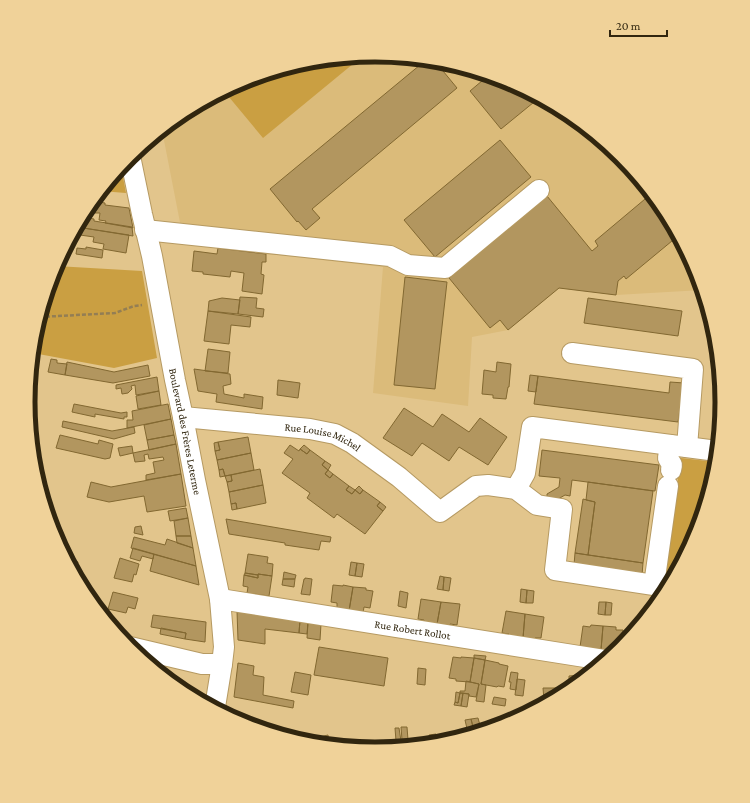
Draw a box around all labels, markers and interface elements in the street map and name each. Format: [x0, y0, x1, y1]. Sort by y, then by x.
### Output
scale bar [610, 12, 667, 38]
text: 20 m [616, 19, 641, 33]
street label: Boulevard des Frères Leterme [167, 367, 204, 496]
street label: Rue Louise Michel [284, 421, 363, 454]
street label: Rue Robert Rollot [374, 618, 452, 642]

